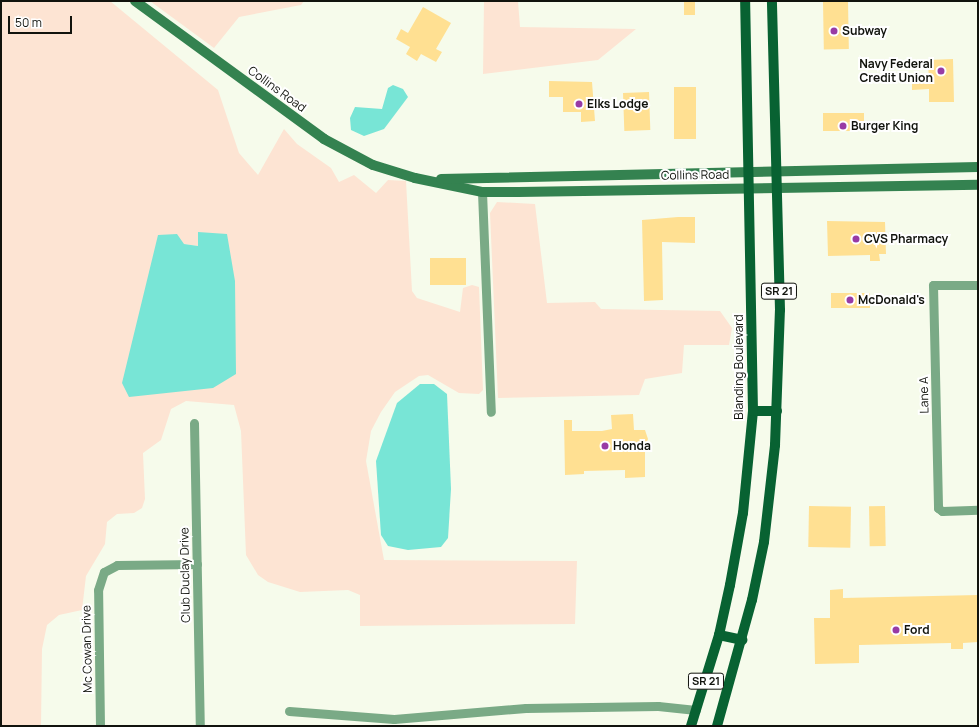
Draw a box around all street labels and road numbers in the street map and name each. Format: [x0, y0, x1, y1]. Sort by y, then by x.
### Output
street label: Collins Road [245, 63, 309, 115]
street label: Collins Road [661, 167, 729, 183]
road number: SR 21 [760, 282, 798, 300]
street label: Blanding Boulevard [732, 314, 746, 420]
street label: Lane A [916, 376, 932, 414]
street label: Club Duclay Drive [177, 527, 193, 623]
street label: Mc Cowan Drive [79, 605, 95, 693]
road number: SR 21 [687, 672, 725, 690]

